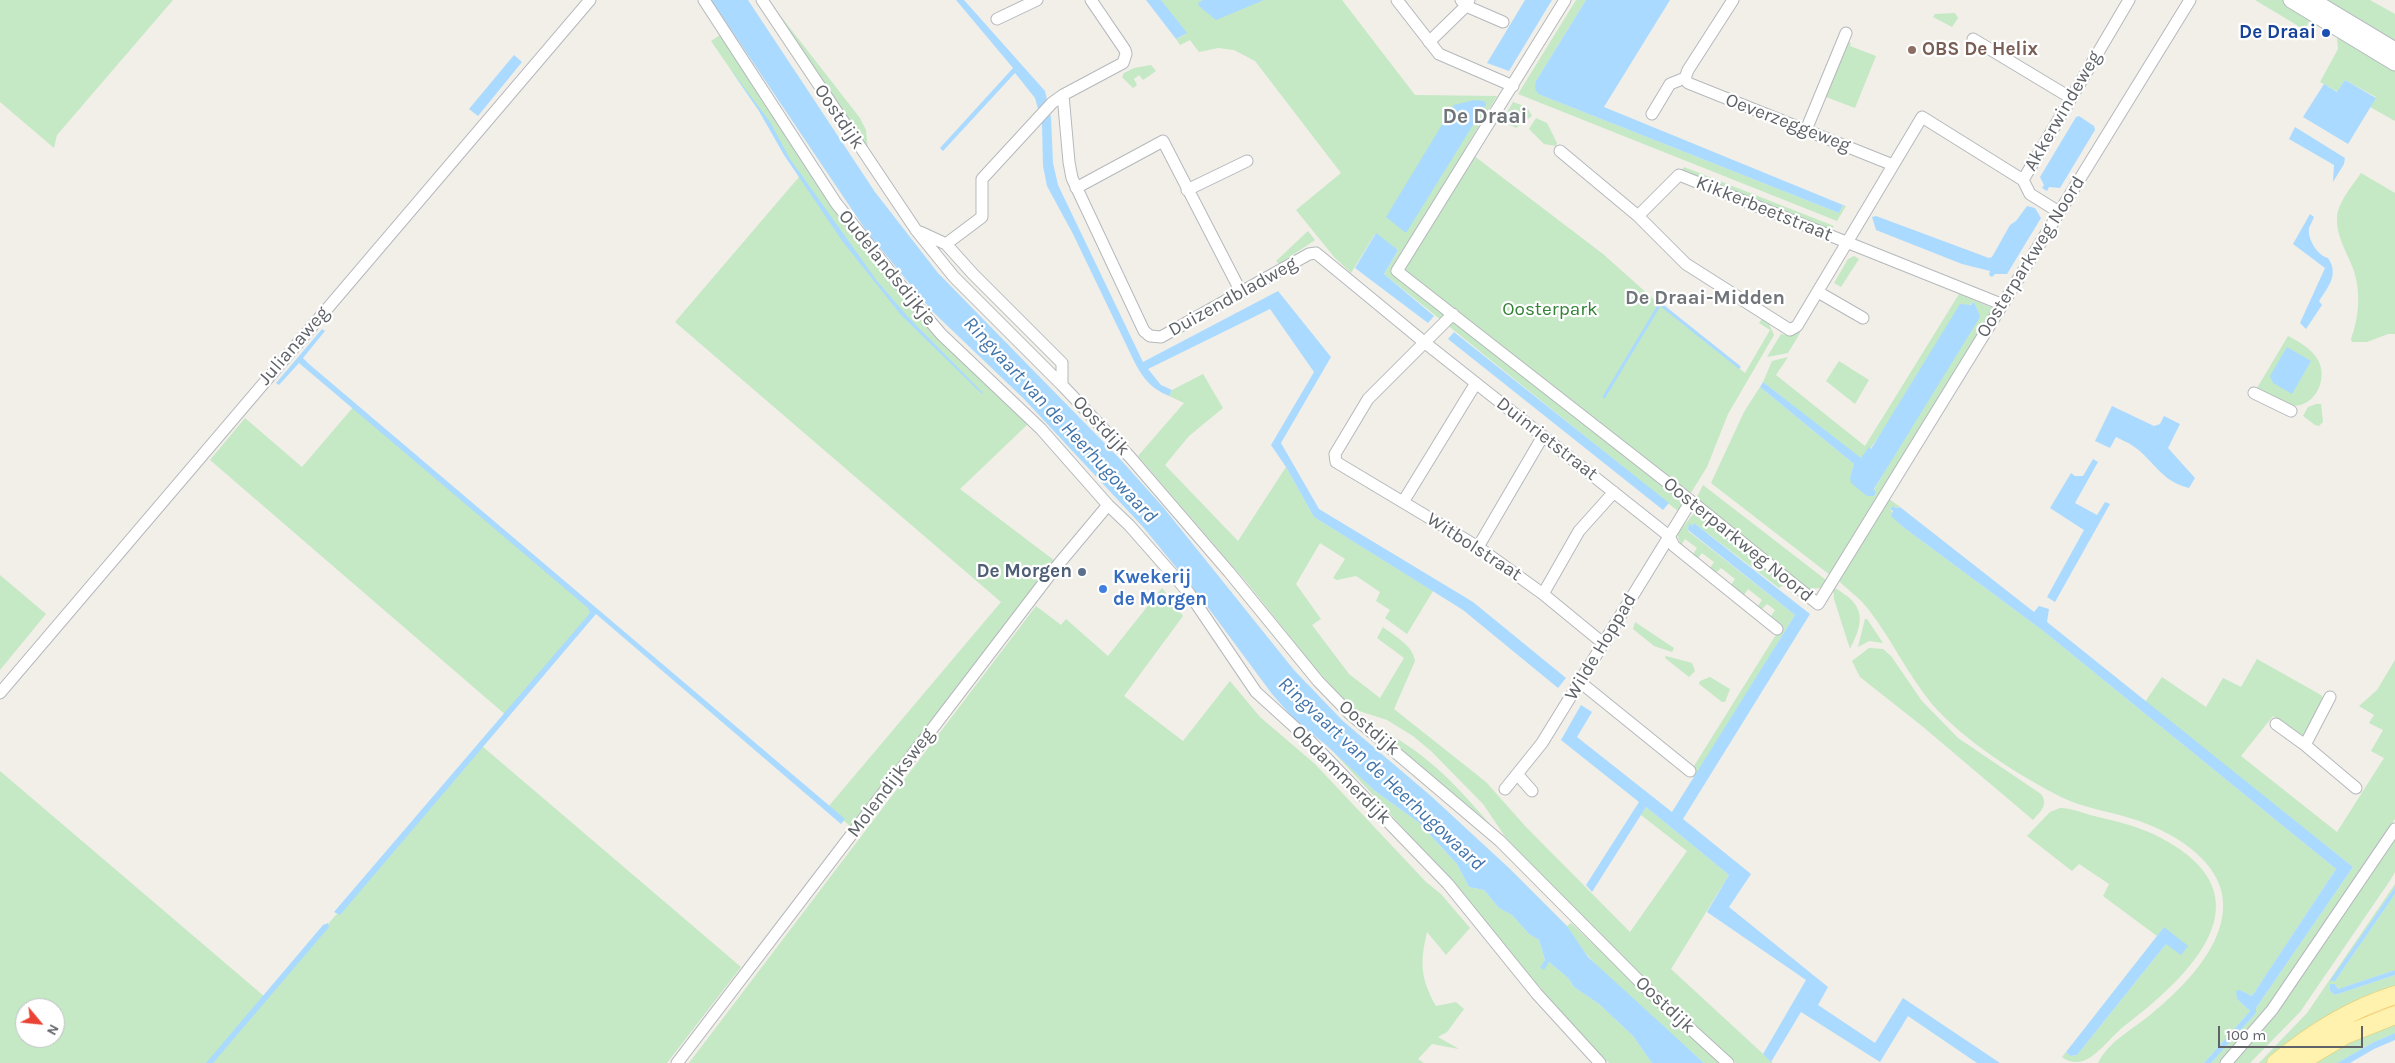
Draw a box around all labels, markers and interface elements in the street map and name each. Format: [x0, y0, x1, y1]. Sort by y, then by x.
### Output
place label: De Draai [2239, 22, 2316, 44]
marker: De Draai [2320, 27, 2332, 39]
place label: OBS De Helix [1922, 39, 2038, 61]
marker: OBS De Helix [1906, 44, 1918, 56]
street label: Akkerwindeweg [2019, 47, 2107, 175]
street label: Oostdijk [809, 80, 869, 154]
street label: Oeverzeggeweg [1722, 89, 1854, 157]
district label: De Draai [1443, 104, 1527, 130]
street label: Kikkerbeetstraat [1692, 171, 1836, 247]
street label: Oosterparkweg Noord [1972, 172, 2090, 342]
street label: Oudelandsdijkje [833, 205, 941, 331]
street label: Duizendbladweg [1165, 252, 1301, 342]
district label: De Draai-Midden [1625, 286, 1785, 310]
park label: Oosterpark [1502, 299, 1598, 321]
street label: Julianaweg [254, 302, 334, 390]
water label: Ringvaart van de Heerhugowaard [958, 312, 1162, 528]
street label: Oostdijk [1068, 391, 1134, 461]
street label: Duinrietstraat [1492, 392, 1602, 486]
street label: Oosterparkweg Noord [1658, 473, 1818, 607]
street label: Witbolstraat [1422, 508, 1526, 586]
place label: De Morgen [976, 561, 1072, 583]
marker: De Morgen [1076, 566, 1088, 578]
place label: Kwekerij de Morgen [1113, 567, 1207, 611]
marker: Kwekerij de Morgen [1097, 583, 1109, 595]
street label: Wilde Hoppad [1560, 589, 1642, 705]
water label: Ringvaart van de Heerhugowaard [1273, 672, 1489, 876]
street label: Oostdijk [1334, 695, 1404, 761]
street label: Obdammerdijk [1287, 721, 1395, 829]
street label: Molendijksweg [843, 724, 939, 842]
street label: Oostdijk [1630, 972, 1700, 1038]
north arrow [15, 998, 65, 1048]
scale bar [2220, 1016, 2365, 1048]
text: N [43, 1021, 63, 1038]
text: 100 m [2226, 1026, 2266, 1044]

